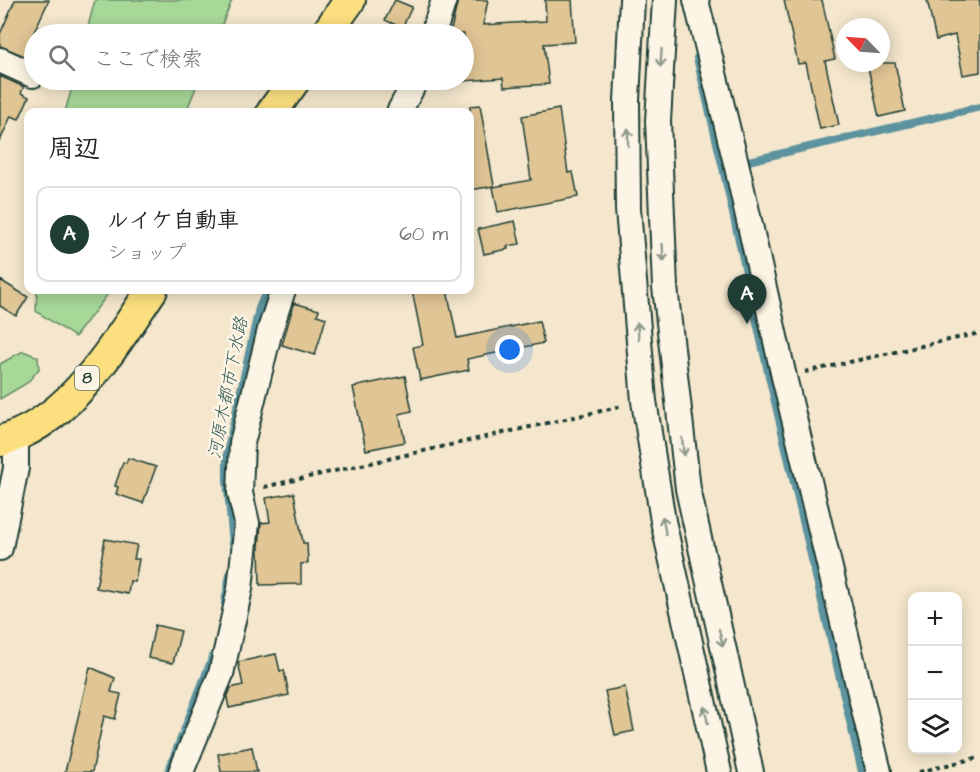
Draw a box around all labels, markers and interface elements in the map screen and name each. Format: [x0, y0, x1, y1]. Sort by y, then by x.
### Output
north arrow [836, 18, 890, 72]
search box [24, 24, 474, 90]
icon: search [45, 41, 78, 74]
text: ここで検索 [93, 44, 203, 75]
one-way arrow [656, 48, 667, 68]
one-way arrow [622, 127, 634, 147]
text: 周辺 [48, 131, 100, 167]
text: ルイケ自動車 [107, 205, 239, 236]
text: A [63, 220, 76, 248]
text: 60 m [399, 220, 448, 248]
text: ショップ [107, 239, 186, 267]
one-way arrow [658, 243, 669, 263]
pin: A [728, 274, 766, 324]
water label: 河原木都市下水路 [202, 314, 254, 461]
one-way arrow [633, 322, 644, 342]
your location [495, 335, 524, 364]
road number: 8 [75, 366, 99, 390]
one-way arrow [678, 437, 689, 457]
one-way arrow [658, 515, 669, 535]
map controls [908, 592, 962, 754]
button: + [908, 592, 962, 646]
one-way arrow [716, 628, 727, 647]
button: − [908, 646, 962, 700]
button: layers [908, 700, 962, 754]
one-way arrow [700, 706, 711, 725]

